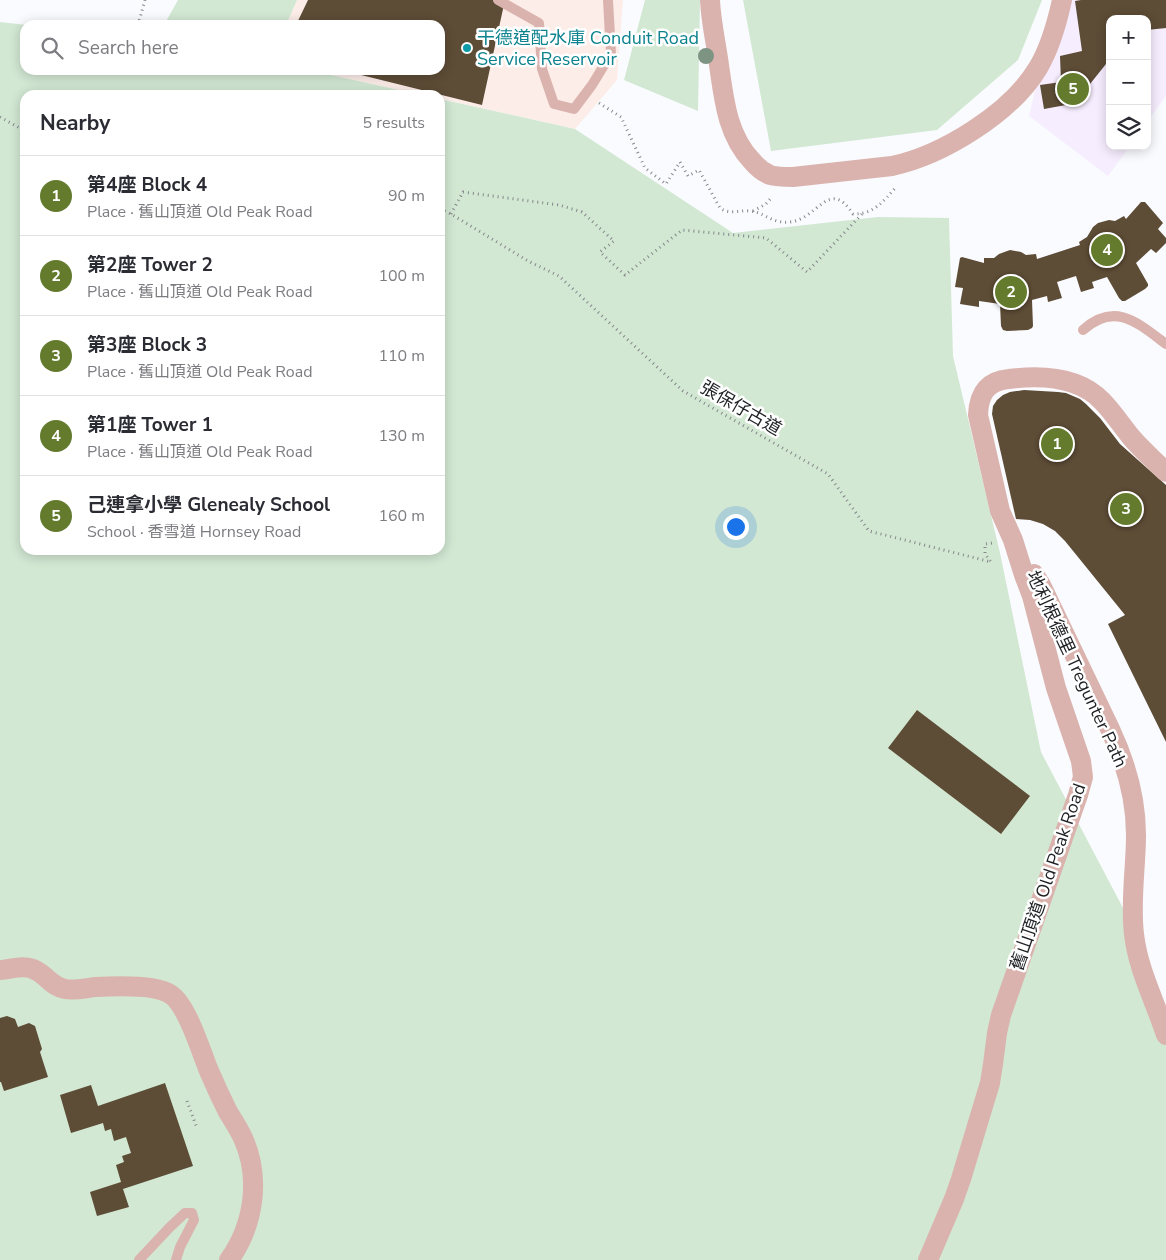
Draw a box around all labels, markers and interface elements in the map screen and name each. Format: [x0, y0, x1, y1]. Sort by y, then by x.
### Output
map controls [1106, 15, 1151, 150]
button: + [1106, 15, 1151, 60]
search box [20, 20, 445, 75]
place label: 干德道配水庫 Conduit Road Service Reservoir [477, 26, 699, 71]
icon: search [38, 34, 66, 62]
text: Search here [78, 35, 179, 61]
marker: 干德道配水庫 Conduit Road Service Reservoir [461, 42, 473, 54]
button: − [1106, 60, 1151, 105]
pin: 5 [1057, 70, 1089, 108]
button: layers [1106, 105, 1151, 150]
text: Nearby [40, 109, 110, 137]
text: 5 results [363, 112, 425, 134]
text: 第4座 Block 4 [87, 172, 207, 198]
text: 1 [51, 185, 61, 207]
text: 90 m [388, 185, 425, 207]
text: Place · 舊山頂道 Old Peak Road [87, 201, 313, 223]
pin: 4 [1091, 231, 1123, 269]
text: 第2座 Tower 2 [87, 252, 213, 278]
text: 2 [51, 265, 61, 287]
text: 100 m [378, 265, 425, 287]
pin: 2 [995, 273, 1027, 311]
text: Place · 舊山頂道 Old Peak Road [87, 281, 313, 303]
text: 第3座 Block 3 [87, 332, 207, 358]
text: 3 [51, 345, 61, 367]
text: 110 m [378, 345, 425, 367]
text: Place · 舊山頂道 Old Peak Road [87, 361, 313, 383]
street label: 張保仔古道 [696, 375, 786, 441]
text: 第1座 Tower 1 [87, 412, 213, 438]
text: 4 [51, 425, 61, 447]
text: 130 m [378, 425, 425, 447]
pin: 1 [1041, 425, 1073, 463]
text: Place · 舊山頂道 Old Peak Road [87, 441, 313, 463]
pin: 3 [1110, 490, 1142, 528]
text: 己連拿小學 Glenealy School [87, 492, 330, 518]
text: 5 [51, 505, 61, 527]
text: 160 m [378, 505, 425, 527]
your location [723, 514, 749, 540]
text: School · 香雪道 Hornsey Road [87, 521, 301, 543]
street label: 地利根德里 Tregunter Path [1021, 567, 1133, 771]
street label: 舊山頂道 Old Peak Road [1005, 780, 1091, 974]

